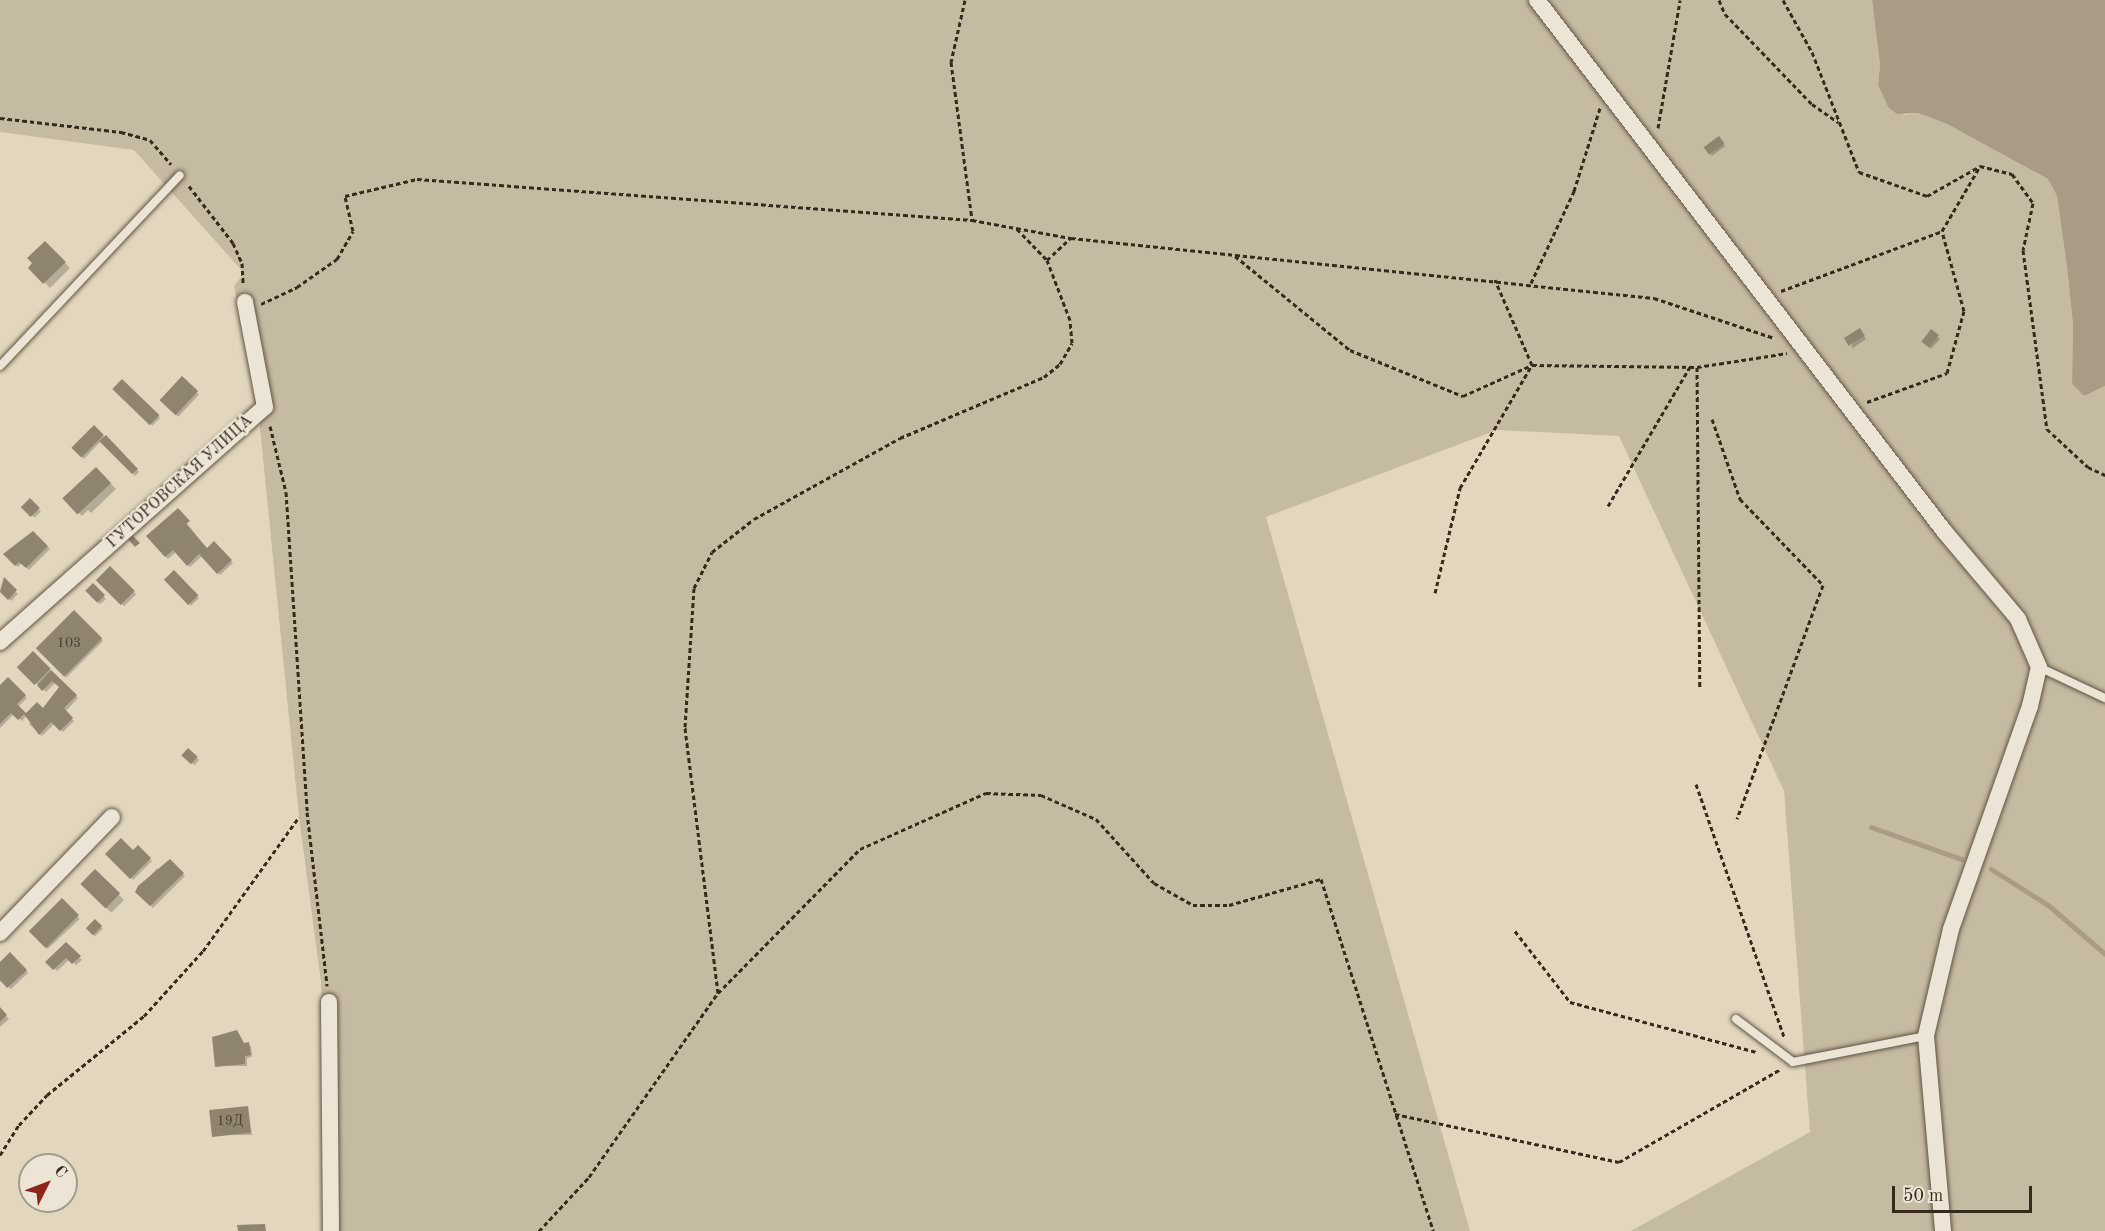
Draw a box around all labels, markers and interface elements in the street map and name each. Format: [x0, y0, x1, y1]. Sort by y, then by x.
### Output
street label: ГУТОРОВСКАЯ УЛИЦА [103, 411, 257, 553]
house number: 103 [57, 635, 81, 651]
house number: 19Д [217, 1113, 243, 1129]
north arrow [18, 1153, 78, 1213]
text: С [50, 1163, 69, 1182]
scale bar [1895, 1174, 2034, 1212]
text: 50 m [1903, 1187, 1943, 1205]

